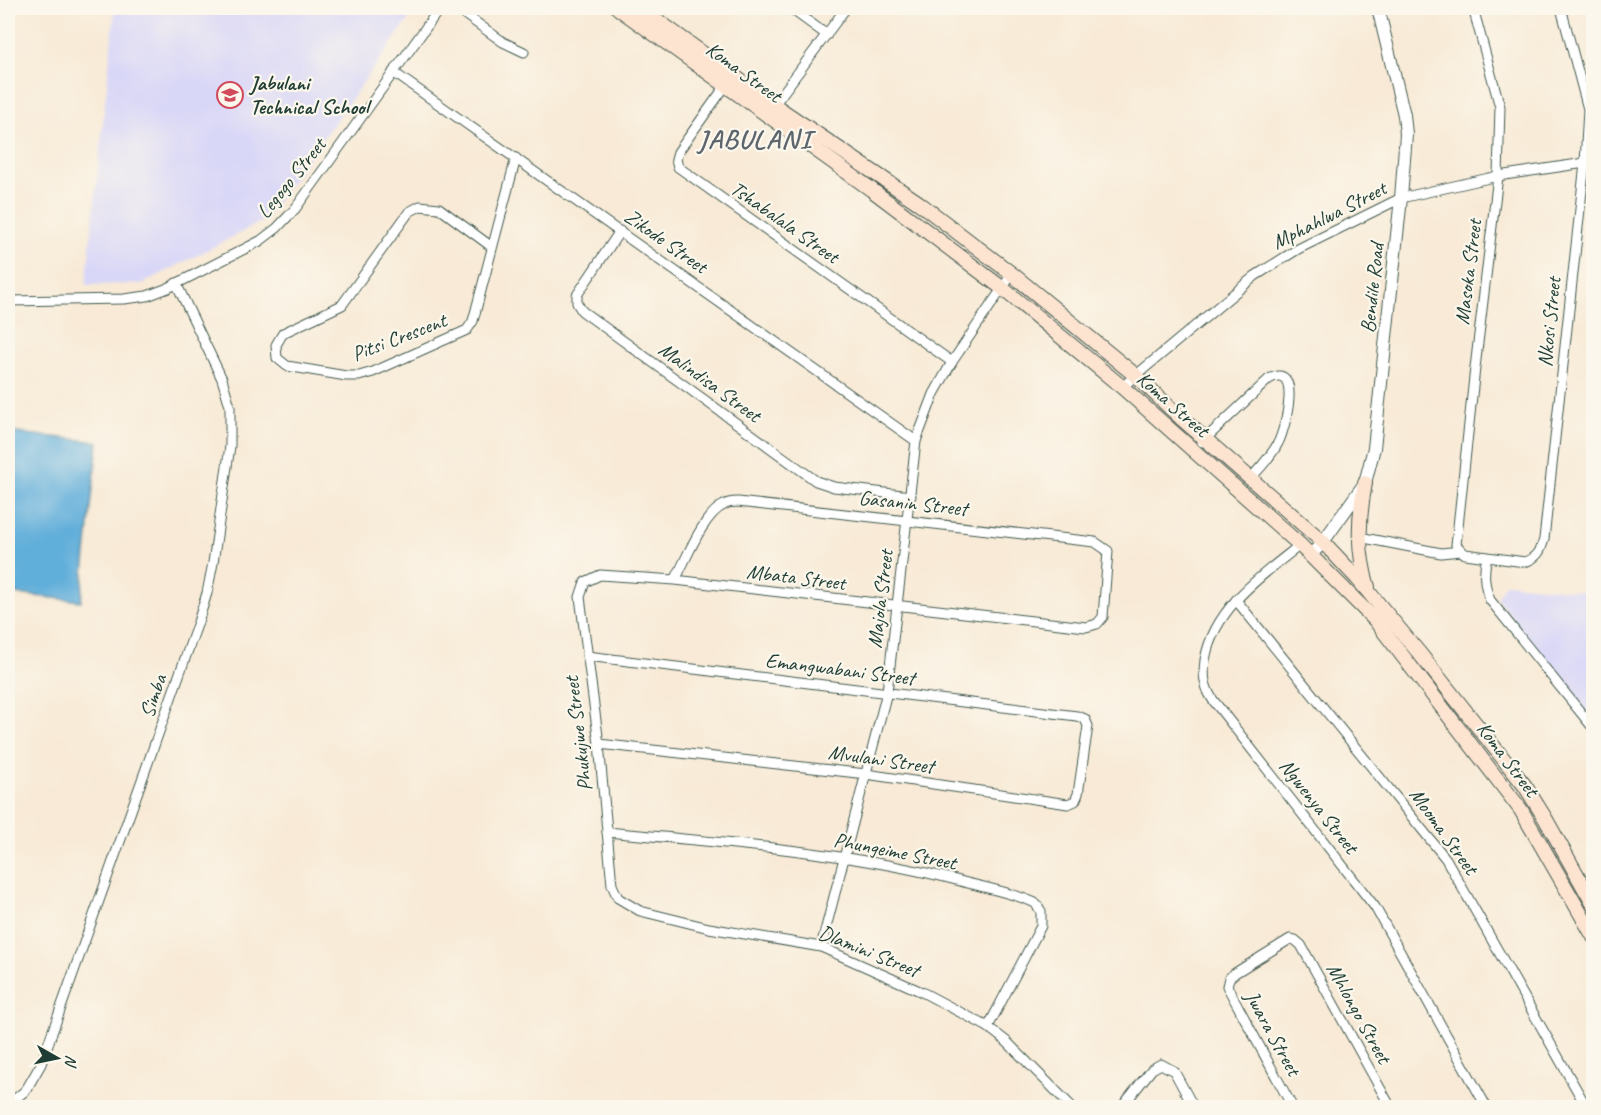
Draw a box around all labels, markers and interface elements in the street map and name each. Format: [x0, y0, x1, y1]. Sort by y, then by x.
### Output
street label: Koma Street [701, 36, 789, 109]
place label: Jabulani Technical School [248, 70, 373, 120]
school or university icon: Jabulani Technical School [215, 80, 245, 110]
district label: JABULANI [696, 122, 816, 156]
street label: Legogo Street [251, 131, 333, 223]
street label: Mphahlwa Street [1268, 174, 1392, 255]
street label: Tshabalala Street [726, 175, 846, 270]
street label: Zikode Street [619, 203, 714, 280]
street label: Masoka Street [1449, 216, 1488, 326]
street label: Bendile Road [1354, 238, 1390, 334]
street label: Nkosi Street [1531, 274, 1567, 368]
street label: Pitsi Crescent [348, 306, 452, 367]
street label: Malindisa Street [654, 336, 768, 429]
street label: Koma Street [1131, 366, 1216, 444]
street label: Gasanin Street [858, 484, 971, 522]
street label: Majola Street [861, 546, 899, 649]
street label: Mbata Street [745, 558, 849, 596]
street label: Emangwabani Street [764, 647, 919, 691]
street label: Simba [134, 670, 173, 721]
street label: Phukujwe Street [558, 673, 598, 793]
street label: Koma Street [1471, 716, 1546, 803]
street label: Mvulani Street [827, 739, 938, 780]
street label: Ngwenya Street [1274, 753, 1365, 860]
street label: Mooma Street [1404, 783, 1485, 881]
street label: Phungeime Street [832, 826, 960, 876]
street label: Dlamini Street [815, 919, 926, 984]
street label: Mhlongo Street [1321, 958, 1398, 1070]
street label: Jwara Street [1239, 985, 1308, 1082]
north arrow [27, 1028, 87, 1088]
text: N [60, 1054, 81, 1070]

